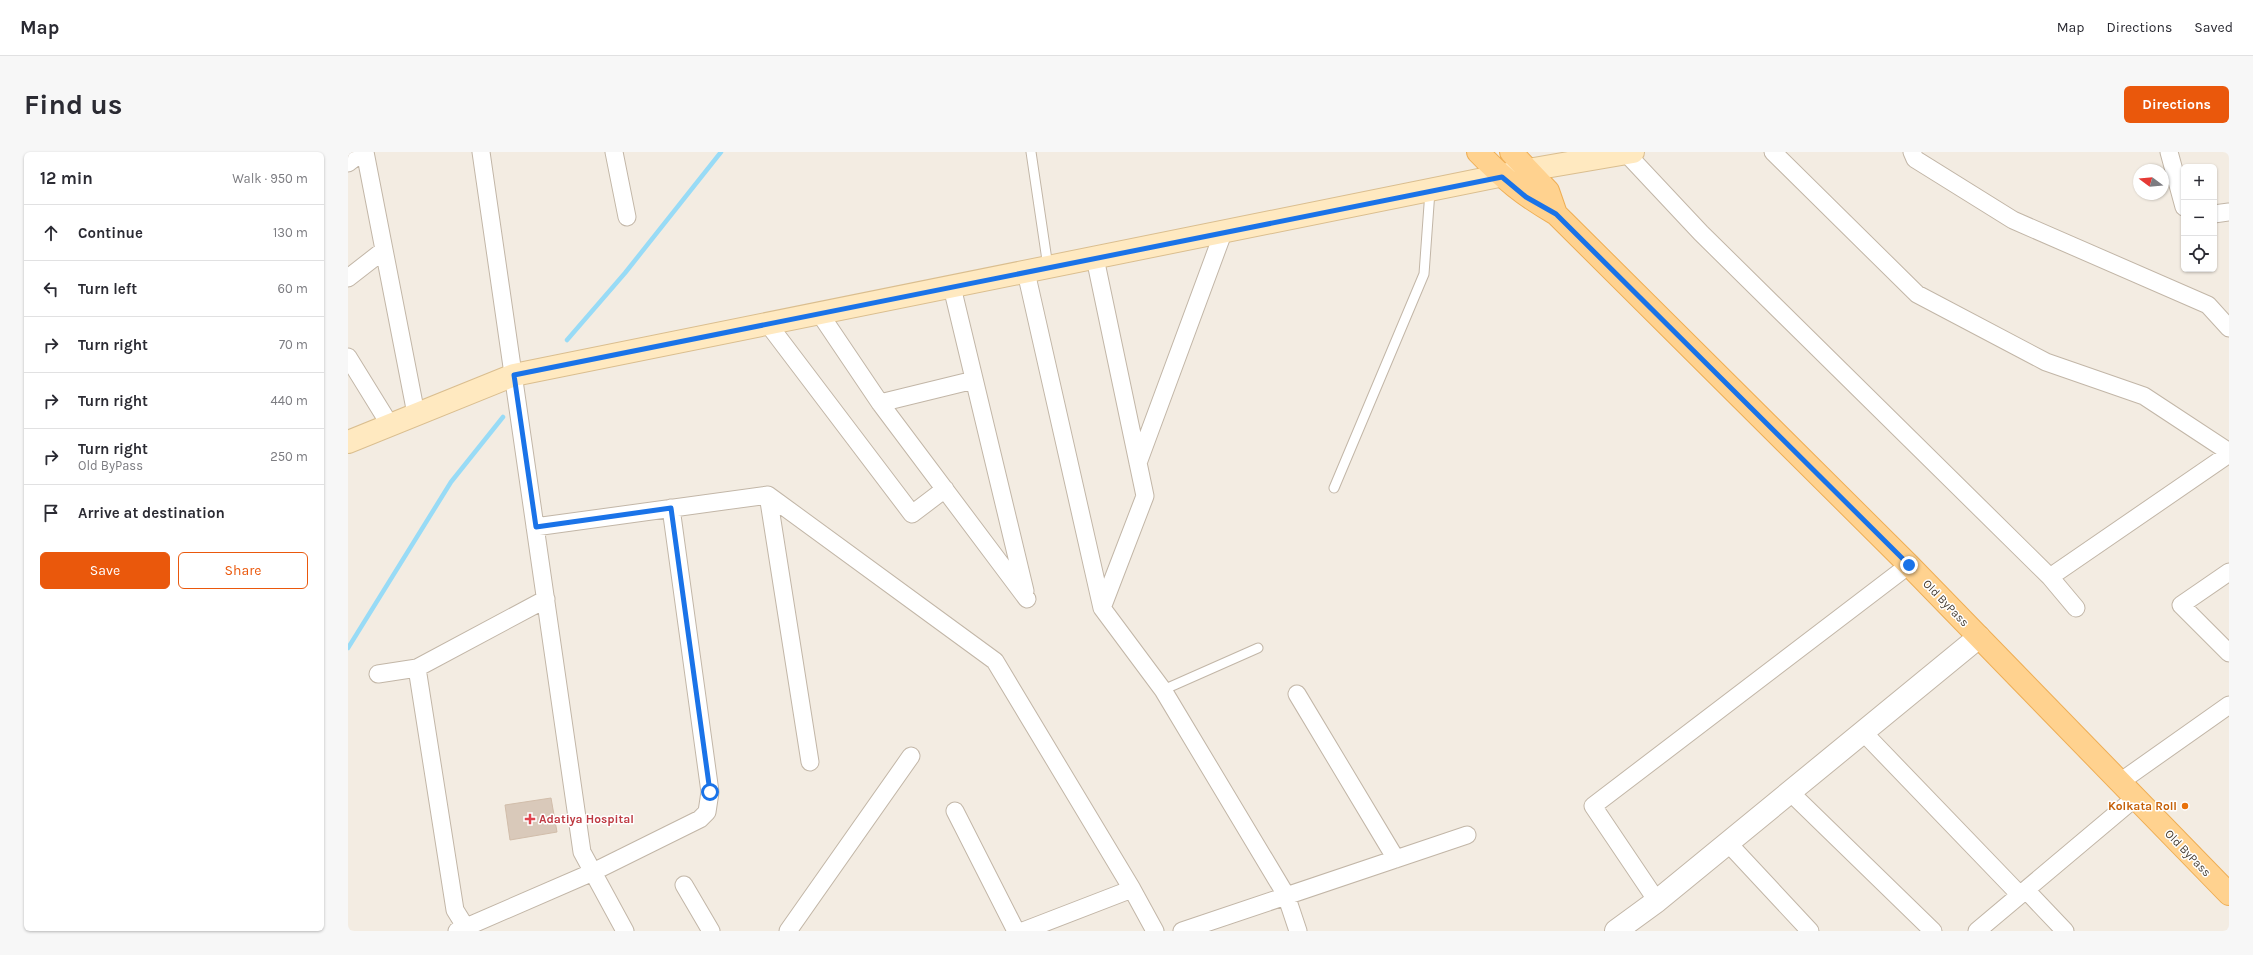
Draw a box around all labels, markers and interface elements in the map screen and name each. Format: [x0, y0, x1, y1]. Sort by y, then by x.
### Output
text: Map [20, 17, 59, 39]
text: Map [2057, 19, 2085, 36]
text: Directions [2107, 19, 2172, 36]
text: Saved [2194, 19, 2233, 36]
button: Directions [2124, 86, 2229, 123]
text: Find us [24, 88, 123, 121]
north arrow [2133, 164, 2169, 200]
map controls [2181, 164, 2217, 272]
button: + [2181, 164, 2217, 200]
text: 12 min [40, 168, 93, 188]
text: Walk · 950 m [232, 171, 308, 186]
button: − [2181, 200, 2217, 236]
icon: ahead [40, 222, 62, 244]
text: Continue [78, 224, 143, 242]
text: 130 m [273, 225, 308, 240]
button: locate [2181, 236, 2217, 272]
icon: left [40, 278, 62, 300]
text: Turn left [78, 280, 137, 298]
text: 60 m [278, 281, 308, 296]
icon: right [40, 334, 62, 356]
text: Turn right [78, 336, 148, 354]
text: 70 m [279, 337, 308, 352]
icon: right [40, 390, 62, 412]
text: Turn right [78, 392, 148, 410]
text: 440 m [271, 393, 308, 408]
text: Turn right [78, 440, 148, 458]
icon: right [40, 446, 62, 468]
text: 250 m [270, 449, 308, 464]
text: Old ByPass [78, 458, 143, 473]
icon: arrive [40, 502, 62, 524]
text: Arrive at destination [78, 504, 225, 522]
button: Save [40, 552, 170, 589]
button: Share [178, 552, 308, 589]
route end [1900, 556, 1918, 574]
street label: Old ByPass [1920, 577, 1972, 629]
route start [701, 783, 719, 801]
place label: Kolkata Roll [2108, 799, 2177, 813]
marker: Kolkata Roll [2180, 801, 2190, 811]
place label: Adatiya Hospital [539, 812, 634, 826]
marker: Adatiya Hospital [524, 813, 536, 825]
street label: Old ByPass [2162, 827, 2214, 879]

